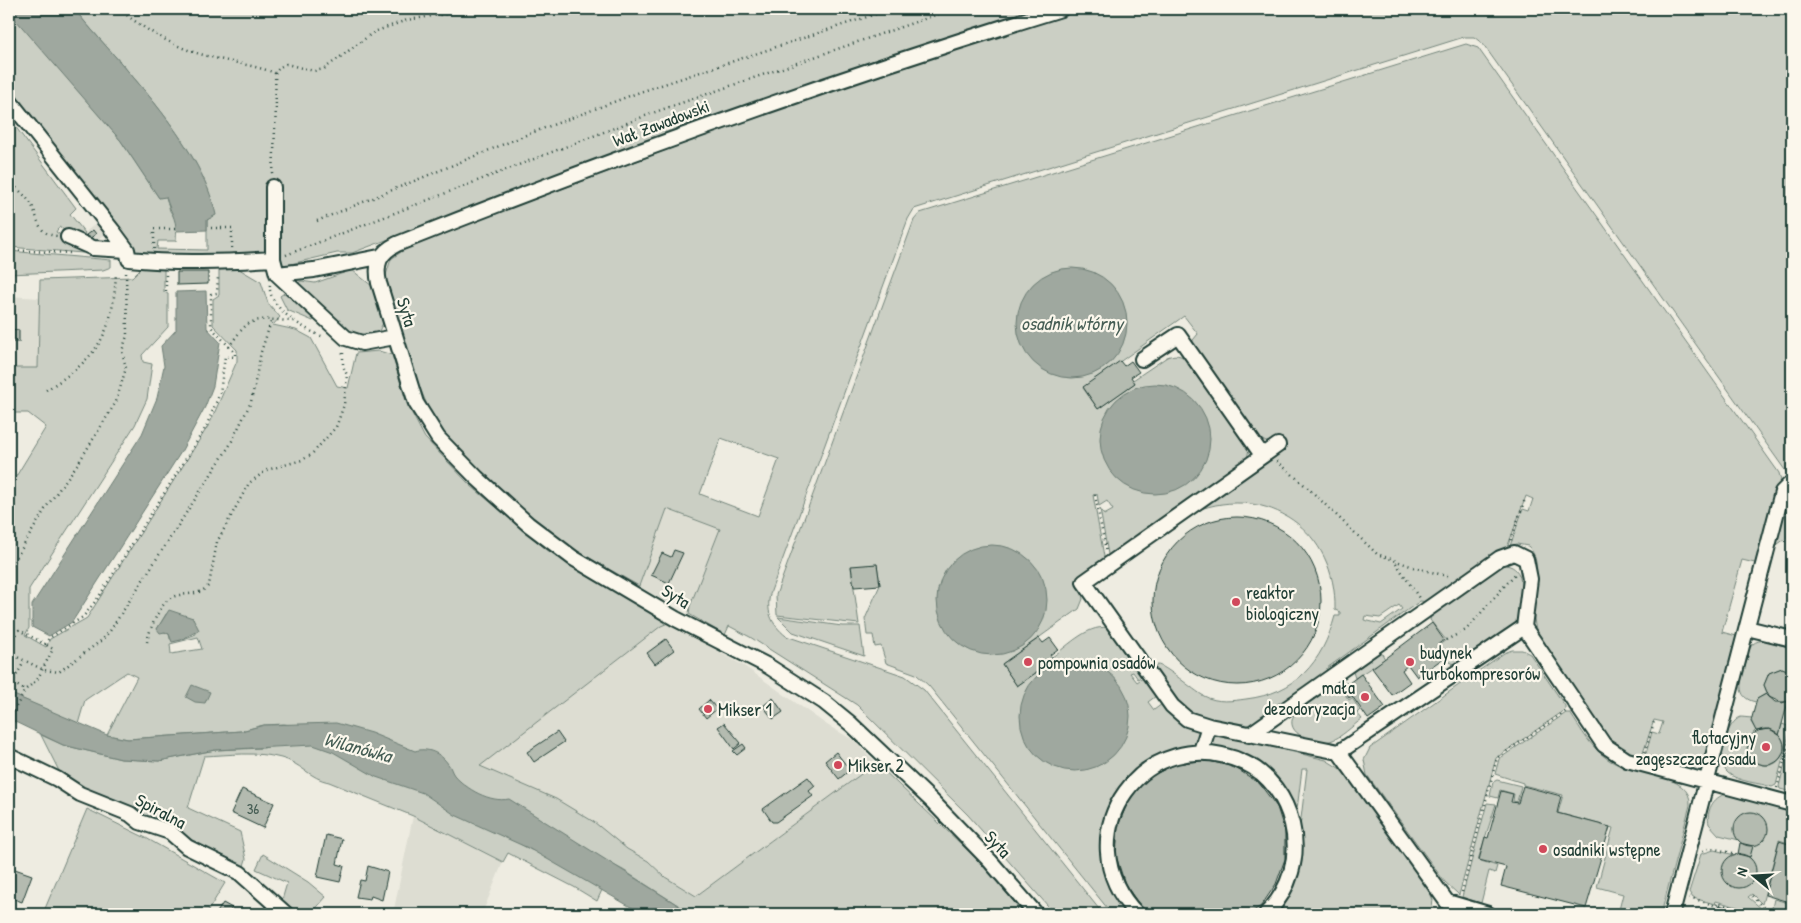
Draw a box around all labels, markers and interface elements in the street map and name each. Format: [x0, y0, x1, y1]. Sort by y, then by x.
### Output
street label: Wał Zawadowski [609, 93, 713, 153]
street label: Syta [391, 294, 423, 330]
water label: osadnik wtórny [1021, 310, 1125, 336]
street label: Syta [657, 578, 695, 614]
place label: reaktor biologiczny [1246, 580, 1320, 626]
marker: reaktor biologiczny [1230, 596, 1242, 608]
place label: budynek turbokompresorów [1420, 640, 1540, 686]
place label: pompownia osadów [1038, 650, 1156, 675]
marker: pompownia osadów [1022, 656, 1034, 668]
marker: budynek turbokompresorów [1404, 656, 1416, 668]
place label: mała dezodoryzacja [1264, 675, 1355, 721]
marker: mała dezodoryzacja [1359, 691, 1371, 703]
place label: Mikser 1 [718, 697, 772, 722]
marker: Mikser 1 [702, 703, 714, 715]
place label: flotacyjny zagęszczacz osadu [1635, 725, 1756, 771]
water label: Wilanówka [321, 726, 397, 769]
marker: flotacyjny zagęszczacz osadu [1760, 741, 1772, 753]
place label: Mikser 2 [848, 753, 904, 778]
marker: Mikser 2 [832, 759, 844, 771]
street label: Spiralna [131, 787, 191, 835]
house number: 36 [247, 798, 259, 819]
street label: Syta [979, 825, 1017, 863]
place label: osadniki wstępne [1553, 837, 1661, 862]
marker: osadniki wstępne [1537, 843, 1549, 855]
north arrow [1728, 850, 1778, 900]
text: N [1731, 865, 1752, 878]

